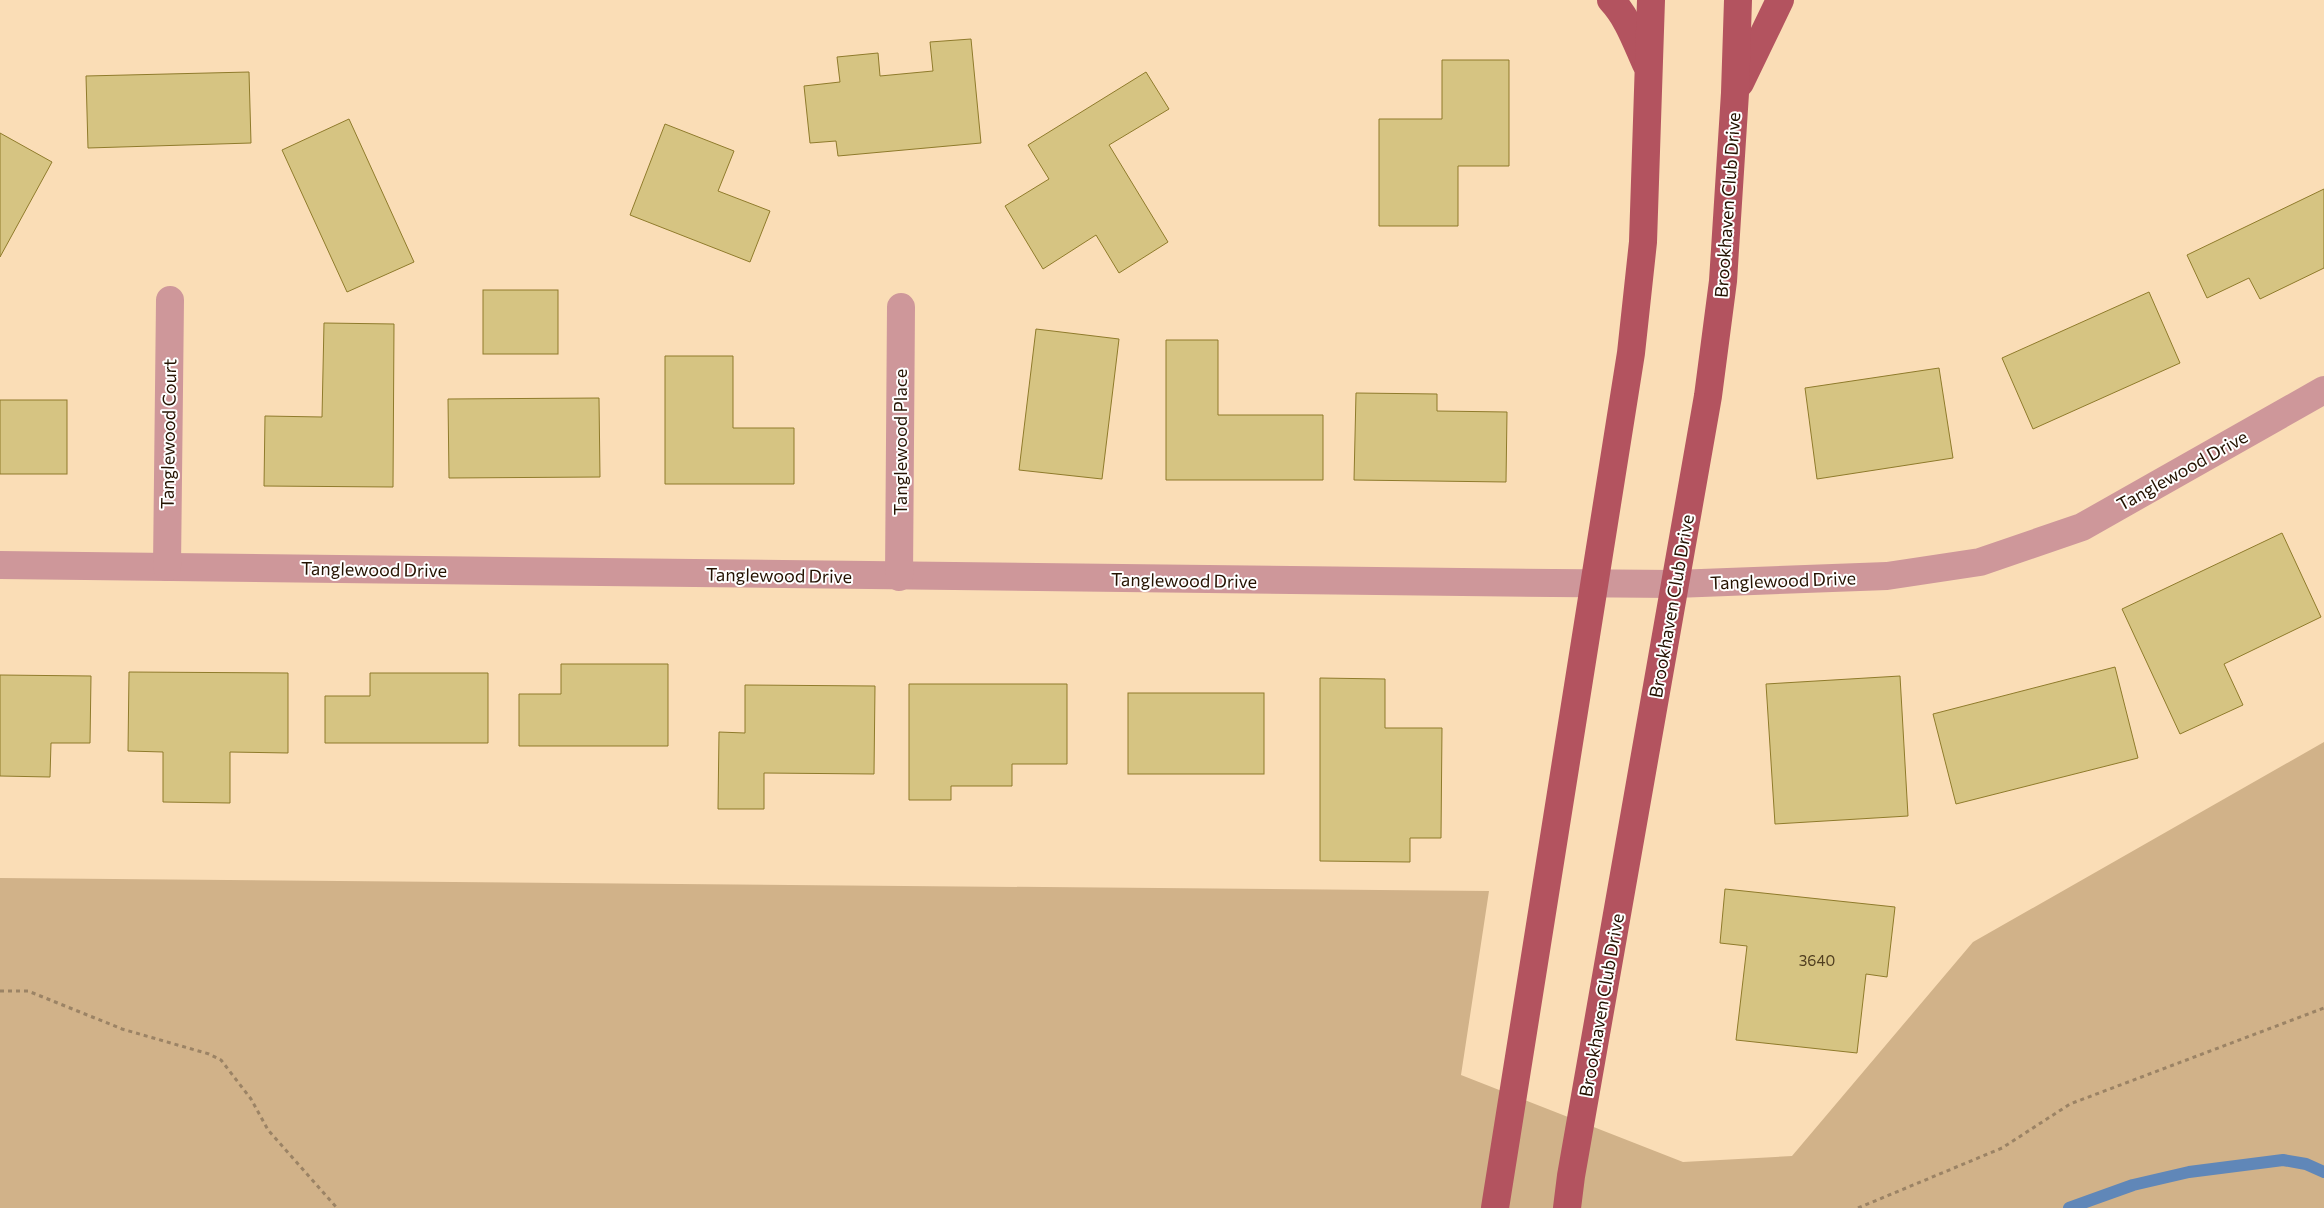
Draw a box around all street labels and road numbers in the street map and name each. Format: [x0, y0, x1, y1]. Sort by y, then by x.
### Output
street label: Brookhaven Club Drive [1710, 111, 1744, 299]
street label: Tanglewood Court [156, 359, 180, 509]
street label: Tanglewood Place [889, 369, 911, 515]
street label: Tanglewood Drive [2113, 425, 2251, 515]
street label: Brookhaven Club Drive [1644, 513, 1698, 699]
street label: Tanglewood Drive [301, 557, 447, 581]
street label: Tanglewood Drive [706, 563, 852, 587]
street label: Tanglewood Drive [1710, 566, 1856, 594]
street label: Tanglewood Drive [1111, 568, 1257, 592]
street label: Brookhaven Club Drive [1574, 912, 1628, 1098]

